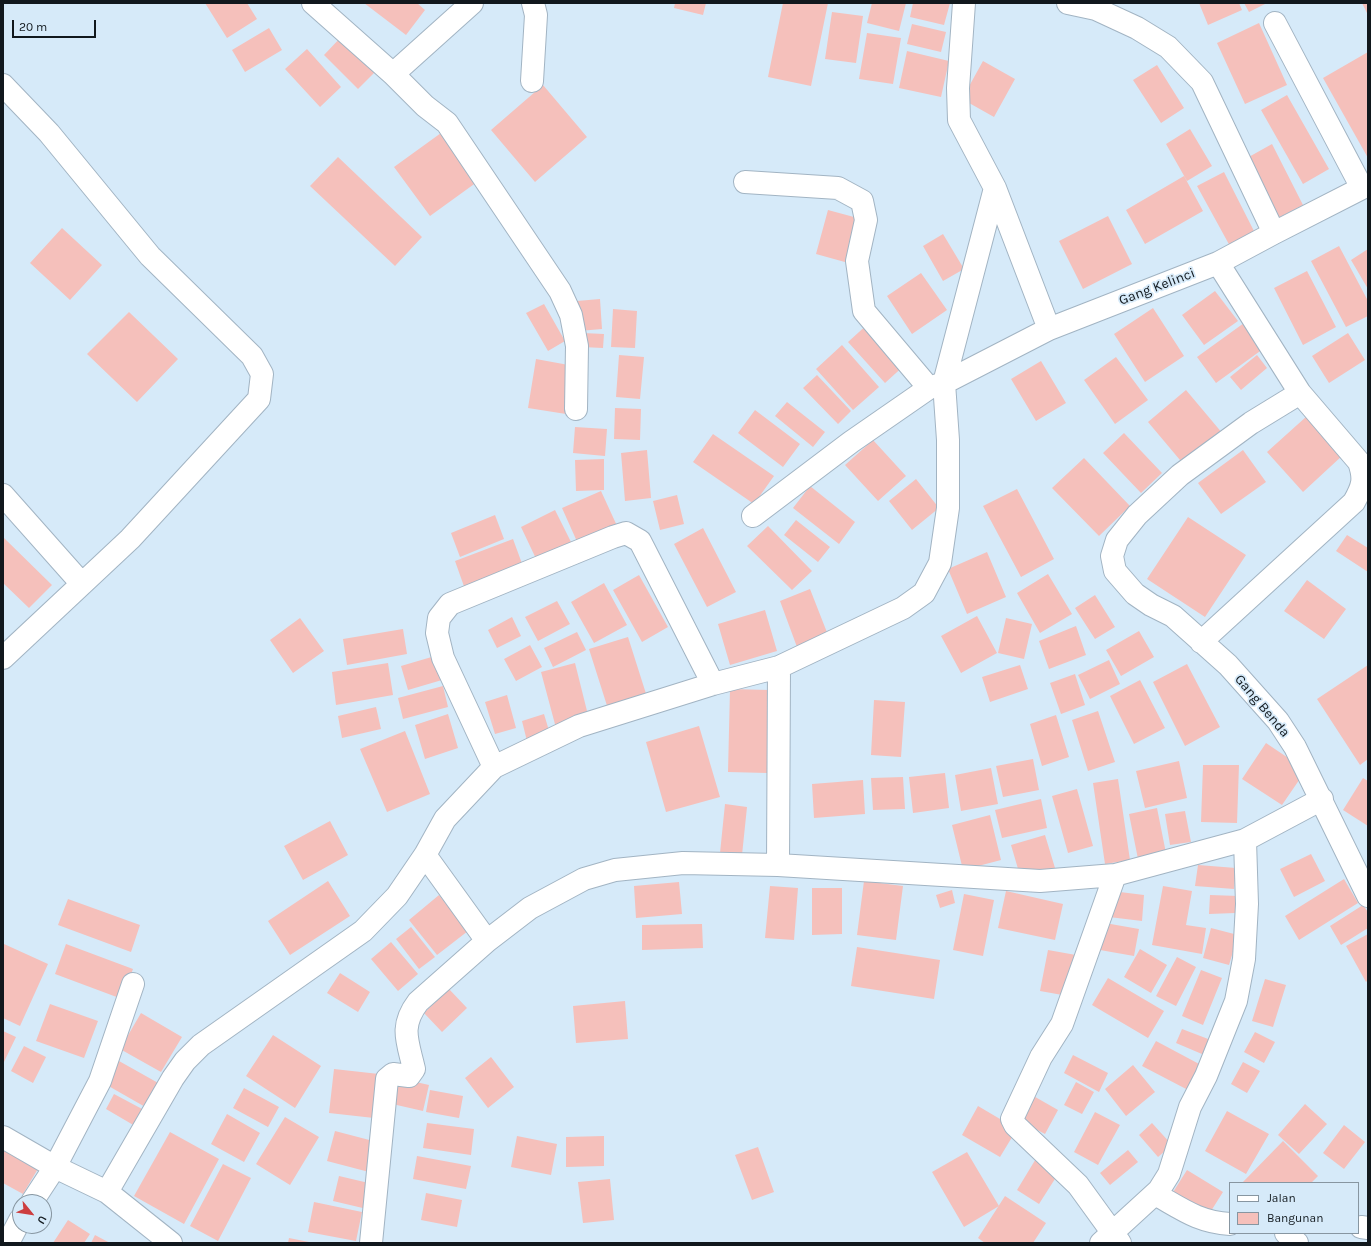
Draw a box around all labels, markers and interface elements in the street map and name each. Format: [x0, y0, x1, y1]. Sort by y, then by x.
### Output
scale bar [14, 12, 98, 38]
text: 20 m [19, 20, 47, 34]
street label: Gang Kelinci [1117, 265, 1197, 309]
street label: Gang Benda [1231, 671, 1293, 741]
legend [1229, 1182, 1359, 1234]
text: Jalan [1267, 1191, 1296, 1205]
north arrow [12, 1194, 52, 1234]
text: Bangunan [1267, 1211, 1323, 1225]
text: U [34, 1213, 49, 1226]

